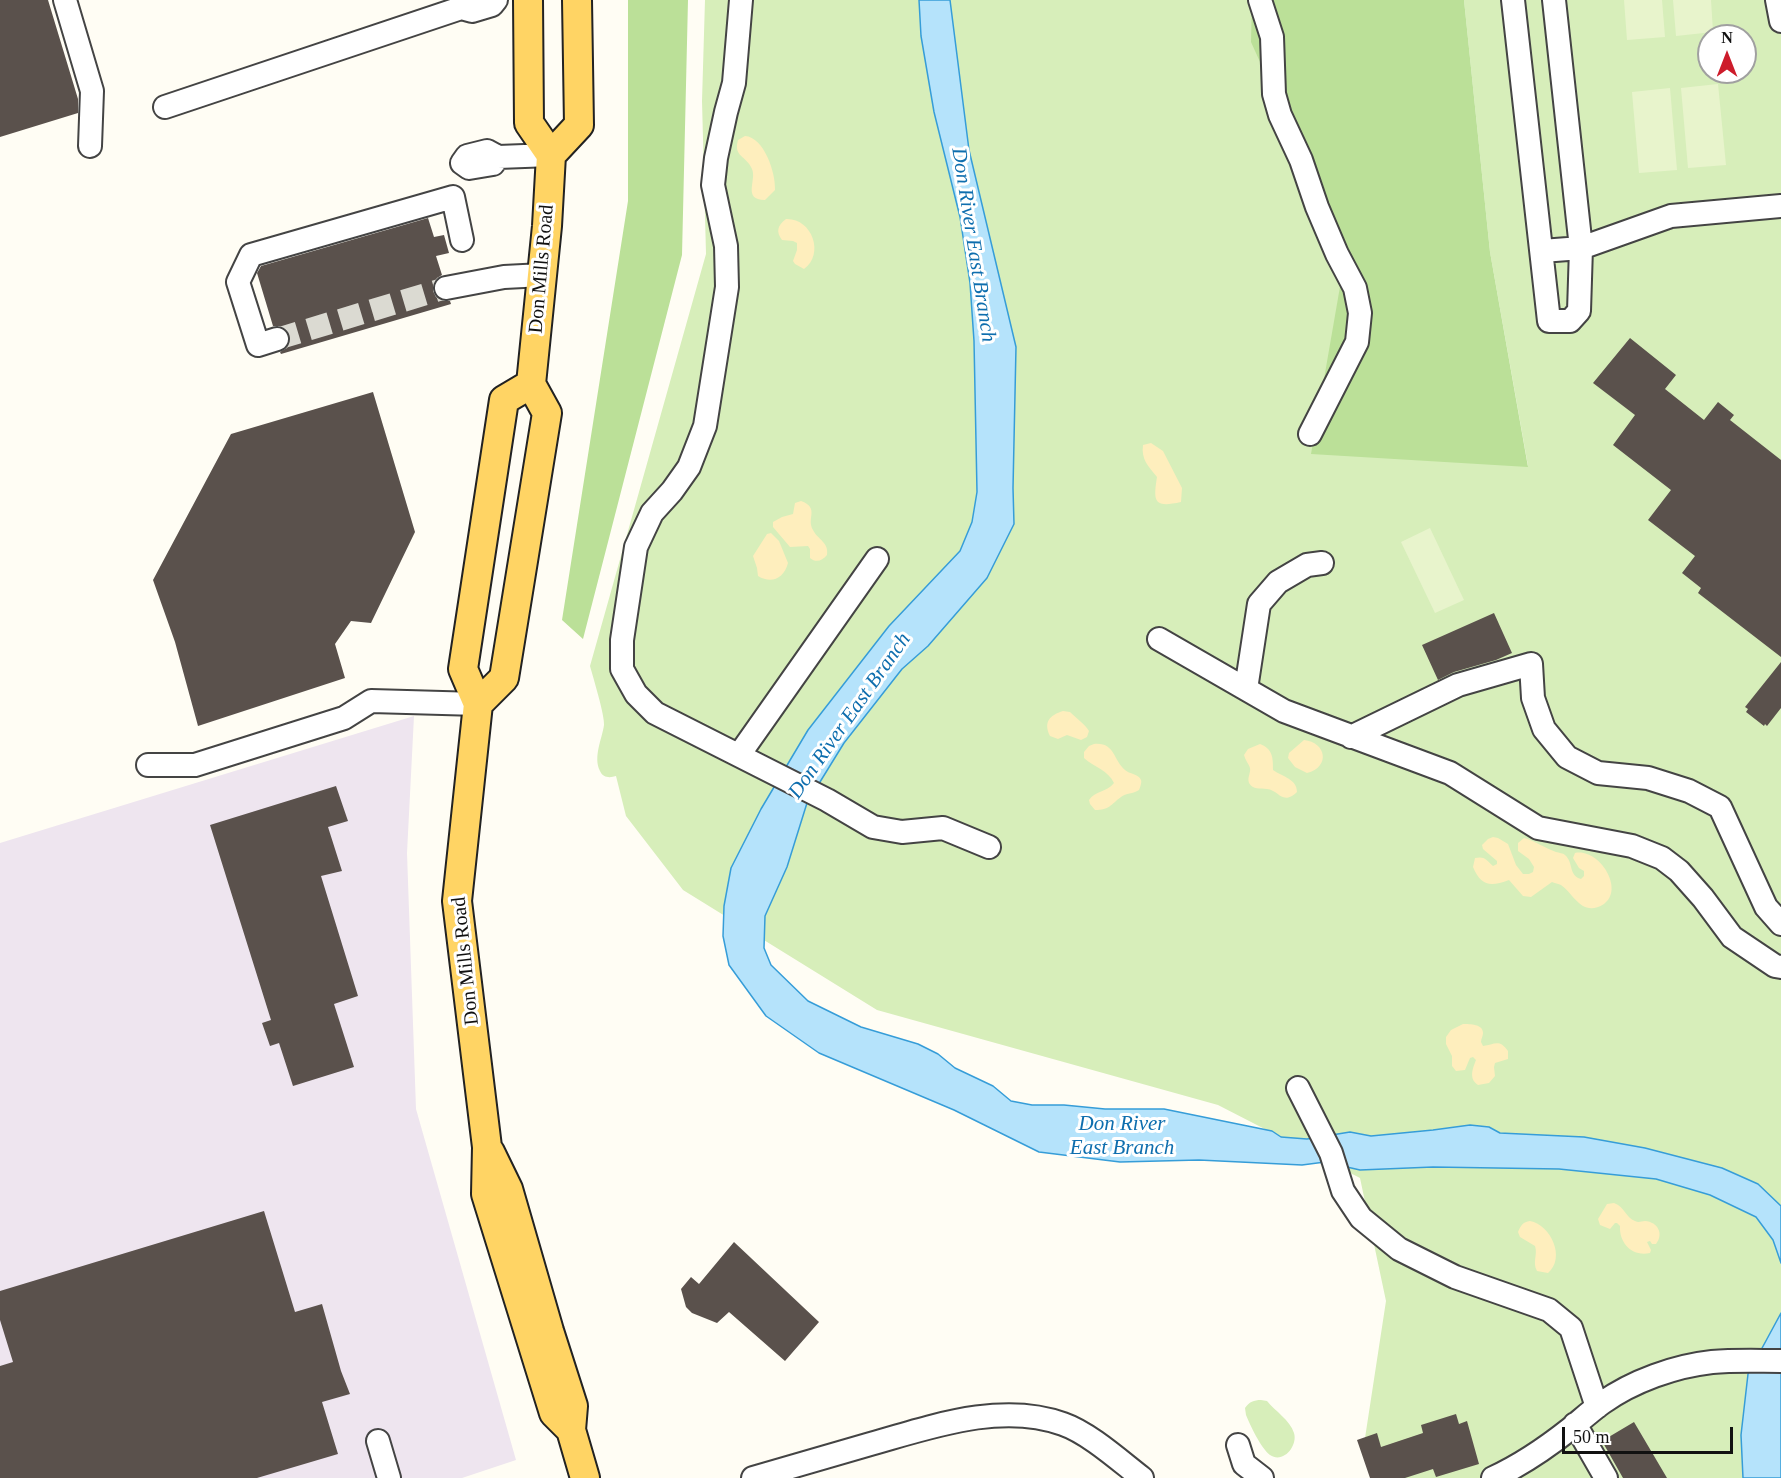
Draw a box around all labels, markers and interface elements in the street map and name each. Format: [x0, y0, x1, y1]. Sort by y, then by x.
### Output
north arrow [1697, 24, 1757, 84]
text: N [1721, 29, 1733, 46]
water label: Don River East Branch [945, 146, 1001, 344]
street label: Don Mills Road [524, 204, 560, 334]
water label: Don River East Branch [783, 628, 917, 804]
street label: Don Mills Road [447, 896, 485, 1026]
water label: Don River East Branch [1070, 1111, 1174, 1161]
scale bar [1565, 1415, 1736, 1453]
text: 50 m [1573, 1427, 1610, 1447]

